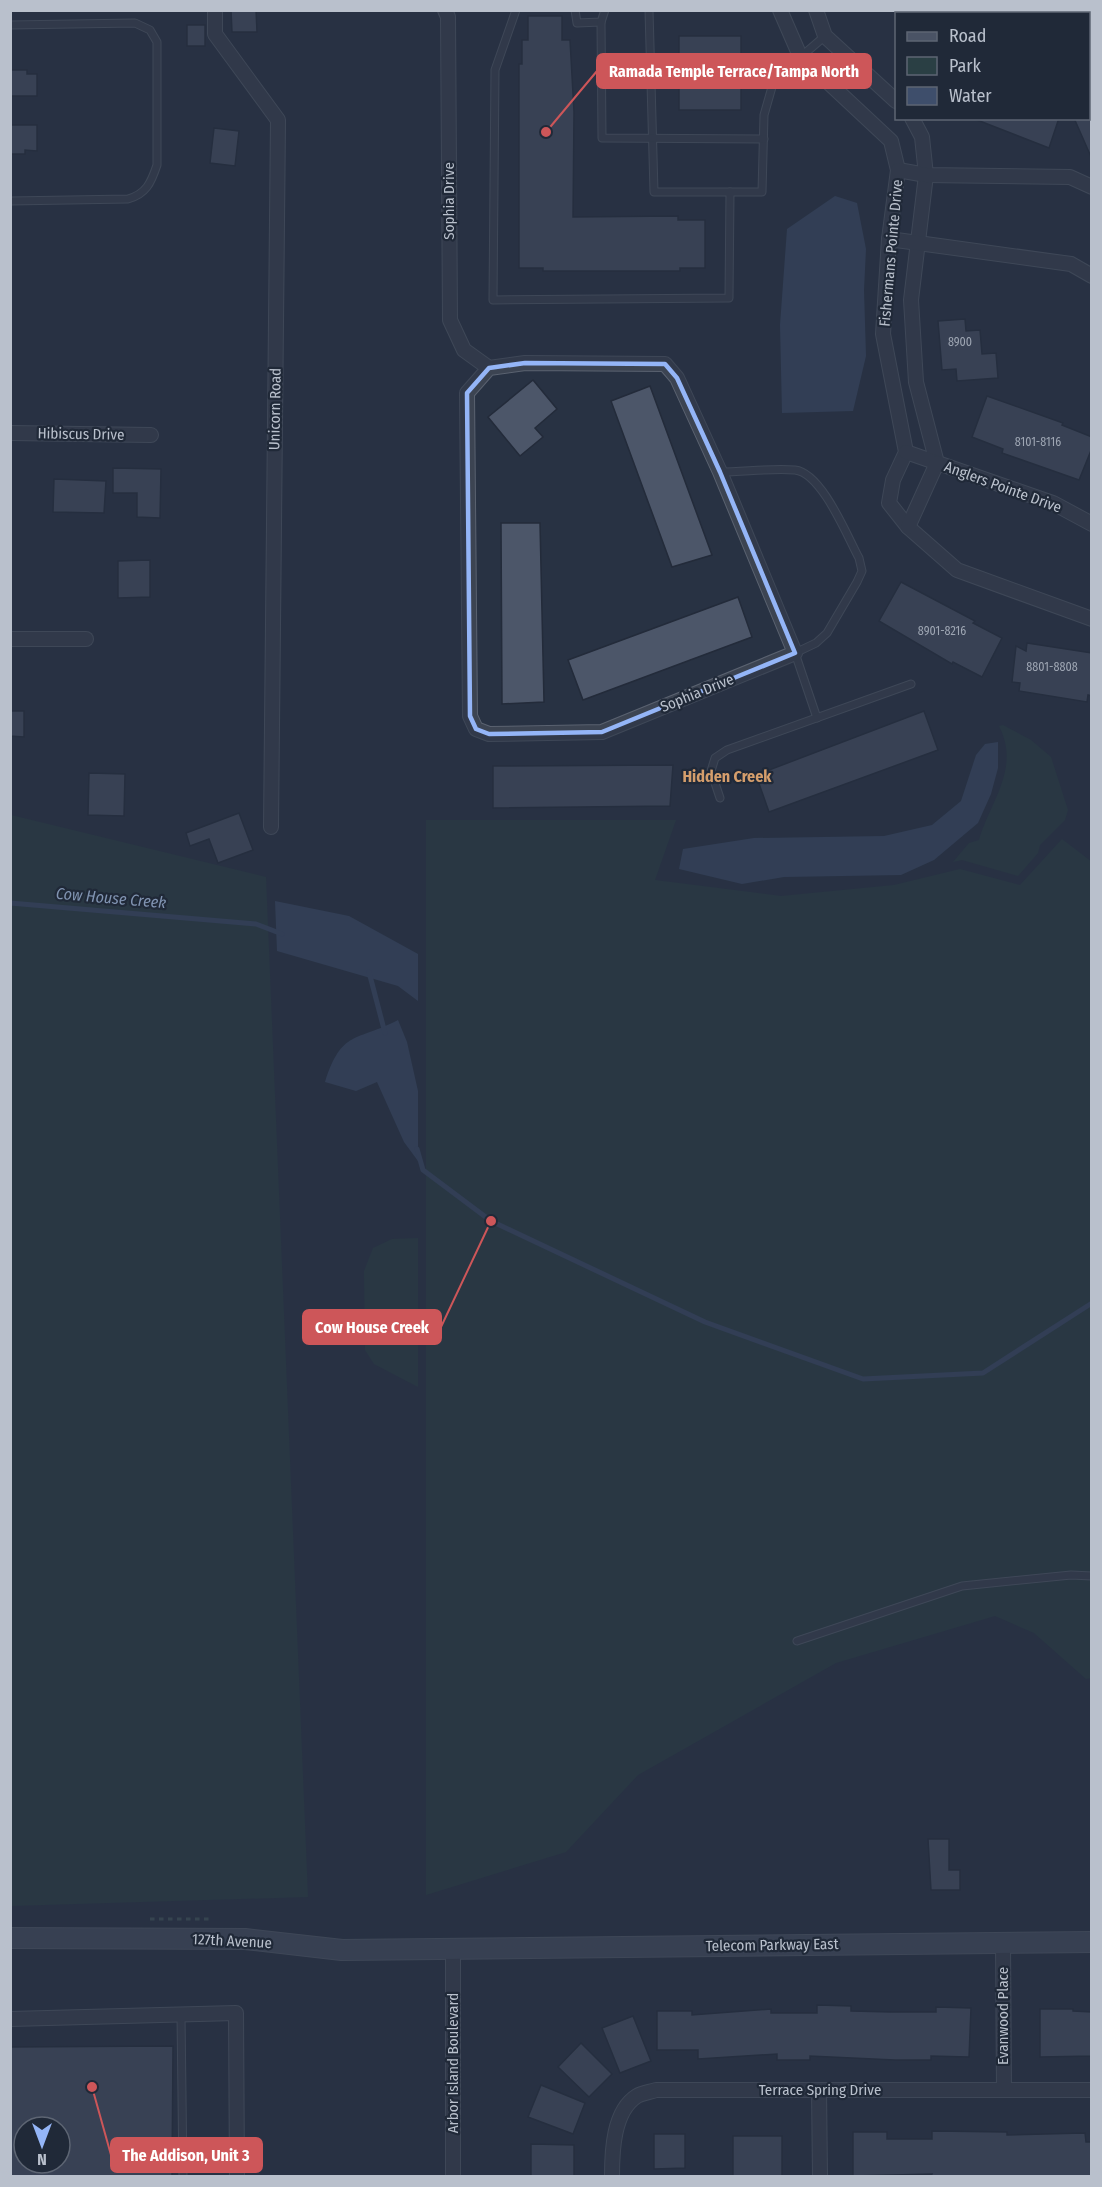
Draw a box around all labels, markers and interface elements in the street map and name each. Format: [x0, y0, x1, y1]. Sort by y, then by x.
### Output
legend [895, 12, 1090, 120]
text: Road [949, 25, 986, 47]
callout: Ramada Temple Terrace/Tampa North [597, 54, 871, 88]
text: Park [949, 55, 982, 77]
text: Ramada Temple Terrace/Tampa North [609, 62, 859, 81]
text: Water [949, 85, 992, 107]
street label: Sophia Drive [440, 162, 458, 240]
street label: Fishermans Pointe Drive [876, 179, 906, 327]
house number: 8900 [948, 335, 972, 349]
street label: Unicorn Road [265, 368, 285, 450]
street label: Hibiscus Drive [37, 424, 125, 444]
house number: 8101-8116 [1015, 435, 1061, 449]
street label: Anglers Pointe Drive [942, 457, 1064, 517]
house number: 8901-8216 [918, 624, 966, 638]
house number: 8801-8808 [1026, 660, 1078, 674]
street label: Sophia Drive [658, 670, 736, 716]
district label: Hidden Creek [682, 767, 772, 786]
water label: Cow House Creek [55, 884, 167, 912]
callout: Cow House Creek [303, 1310, 441, 1344]
text: Cow House Creek [315, 1318, 430, 1337]
street label: 127th Avenue [192, 1930, 272, 1952]
street label: Telecom Parkway East [705, 1935, 839, 1955]
street label: Evanwood Place [994, 1967, 1012, 2065]
street label: Arbor Island Boulevard [444, 1993, 462, 2133]
street label: Terrace Spring Drive [759, 2081, 881, 2099]
north arrow [12, 2115, 72, 2175]
callout: The Addison, Unit 3 [111, 2138, 262, 2172]
text: The Addison, Unit 3 [122, 2146, 250, 2165]
text: N [37, 2150, 47, 2169]

